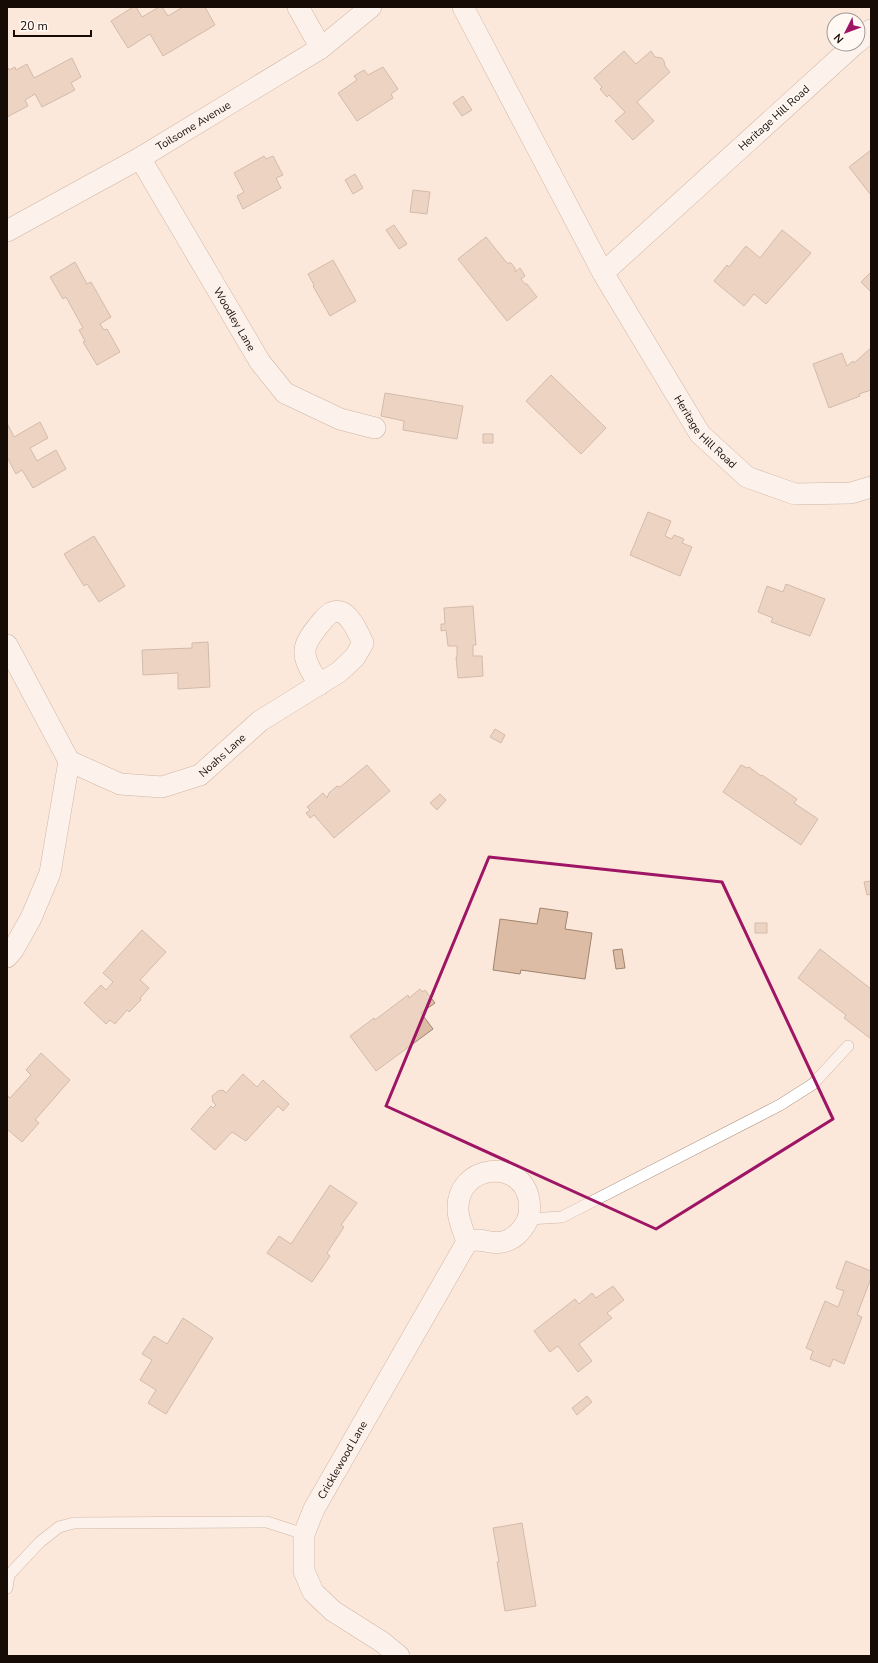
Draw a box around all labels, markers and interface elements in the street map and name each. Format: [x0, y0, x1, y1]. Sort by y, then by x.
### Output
scale bar [14, 12, 91, 38]
north arrow [826, 12, 866, 52]
text: 20 m [20, 18, 48, 34]
text: N [831, 30, 847, 46]
street label: Heritage Hill Road [735, 82, 813, 154]
street label: Toilsome Avenue [153, 97, 233, 154]
street label: Woodley Lane [210, 285, 259, 354]
street label: Heritage Hill Road [671, 392, 740, 471]
street label: Noahs Lane [195, 730, 249, 780]
street label: Cricklewood Lane [314, 1418, 371, 1502]

